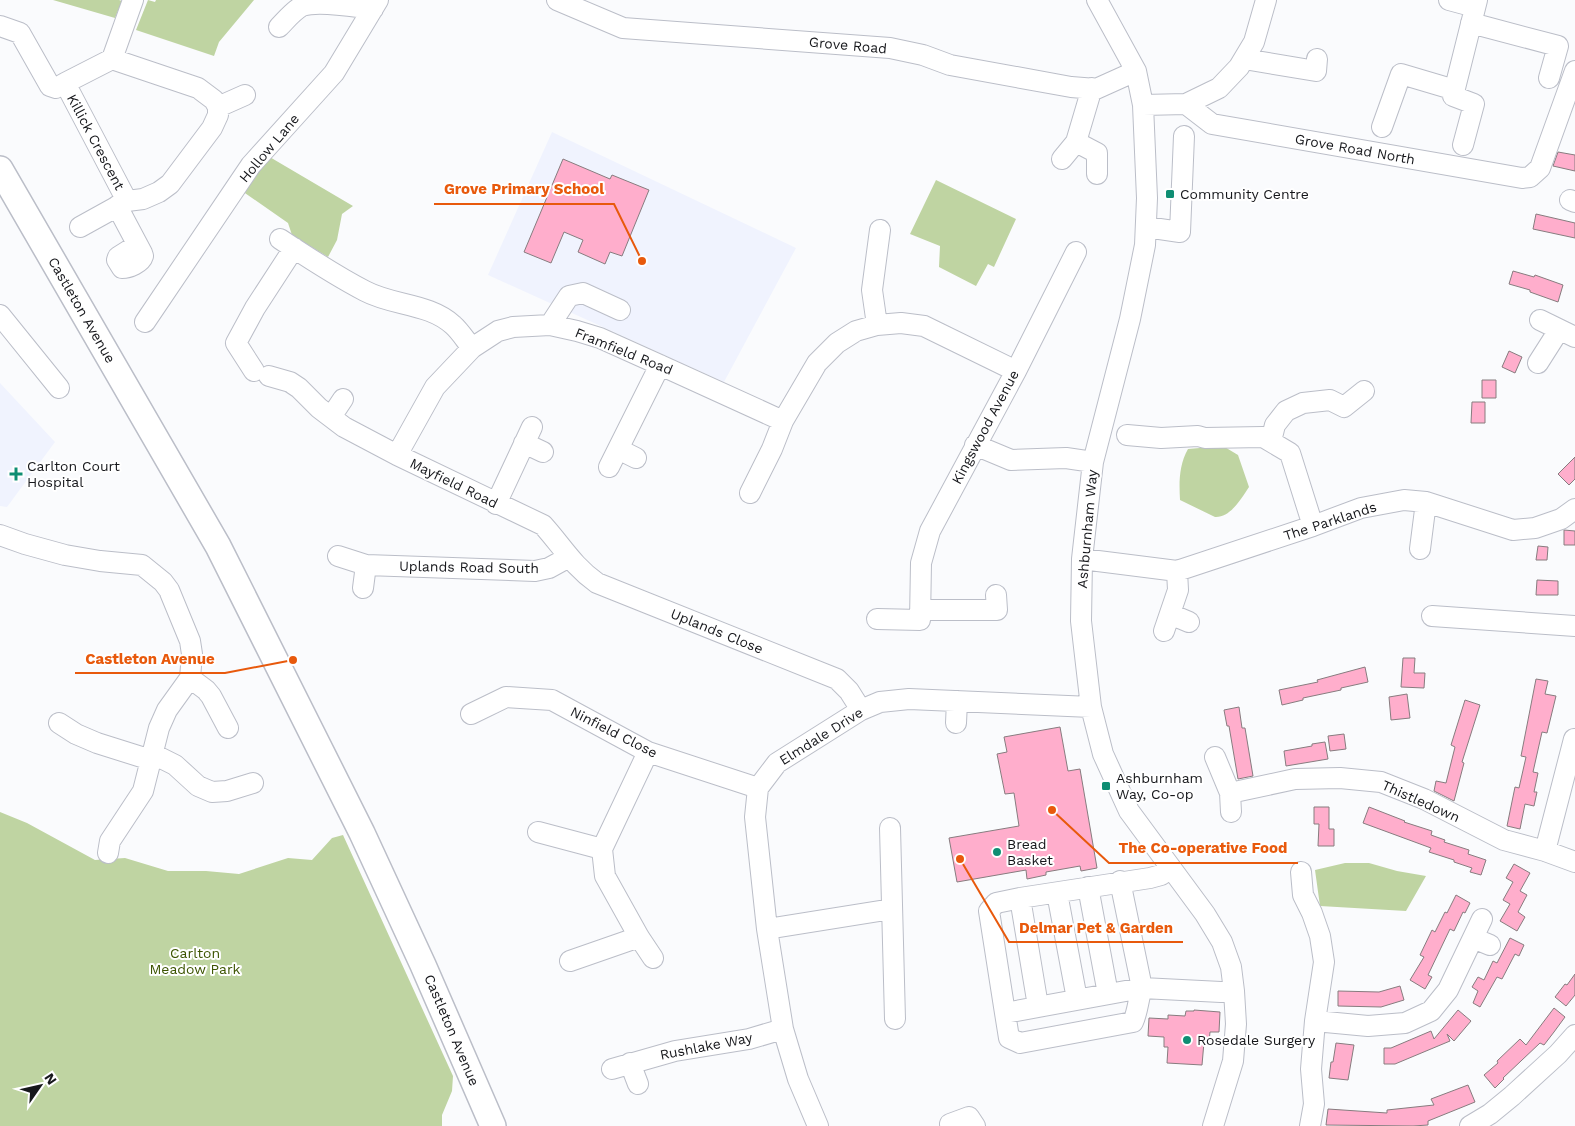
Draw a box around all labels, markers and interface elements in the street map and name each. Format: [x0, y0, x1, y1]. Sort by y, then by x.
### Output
street label: Grove Road [808, 34, 888, 56]
street label: Killick Crescent [64, 91, 128, 193]
street label: Hollow Lane [236, 110, 302, 186]
street label: Grove Road North [1294, 131, 1416, 167]
callout: Grove Primary School [434, 174, 614, 204]
text: Grove Primary School [444, 180, 604, 198]
place label: Community Centre [1180, 186, 1309, 202]
marker: Community Centre [1164, 188, 1176, 200]
street label: Castleton Avenue [45, 254, 119, 366]
street label: Framfield Road [573, 324, 675, 378]
street label: Kingswood Avenue [948, 367, 1022, 487]
street label: Mayfield Road [407, 455, 501, 511]
place label: Carlton Court Hospital [27, 458, 120, 490]
marker: Carlton Court Hospital [9, 467, 23, 481]
street label: Ashburnham Way [1074, 468, 1100, 589]
street label: The Parklands [1281, 498, 1379, 544]
street label: Uplands Road South [399, 558, 539, 576]
street label: Uplands Close [668, 605, 766, 657]
callout: Castleton Avenue [75, 643, 225, 673]
text: Castleton Avenue [85, 650, 215, 668]
street label: Ninfield Close [568, 703, 660, 761]
street label: Elmdale Drive [776, 704, 866, 768]
place label: Ashburnham Way, Co-op [1116, 770, 1203, 802]
street label: Thistledown [1380, 777, 1462, 825]
marker: Ashburnham Way, Co-op [1100, 780, 1112, 792]
callout: The Co-operative Food [1109, 833, 1298, 863]
place label: Bread Basket [1007, 836, 1053, 868]
text: The Co-operative Food [1119, 839, 1287, 857]
marker: Bread Basket [991, 846, 1003, 858]
callout: Delmar Pet & Garden [1009, 912, 1183, 942]
text: Delmar Pet & Garden [1019, 919, 1173, 937]
park label: Carlton Meadow Park [149, 945, 241, 977]
street label: Castleton Avenue [421, 972, 483, 1088]
street label: Rushlake Way [658, 1029, 754, 1063]
place label: Rosedale Surgery [1197, 1032, 1316, 1048]
marker: Rosedale Surgery [1181, 1034, 1193, 1046]
north arrow [15, 1061, 65, 1111]
text: N [41, 1070, 60, 1088]

